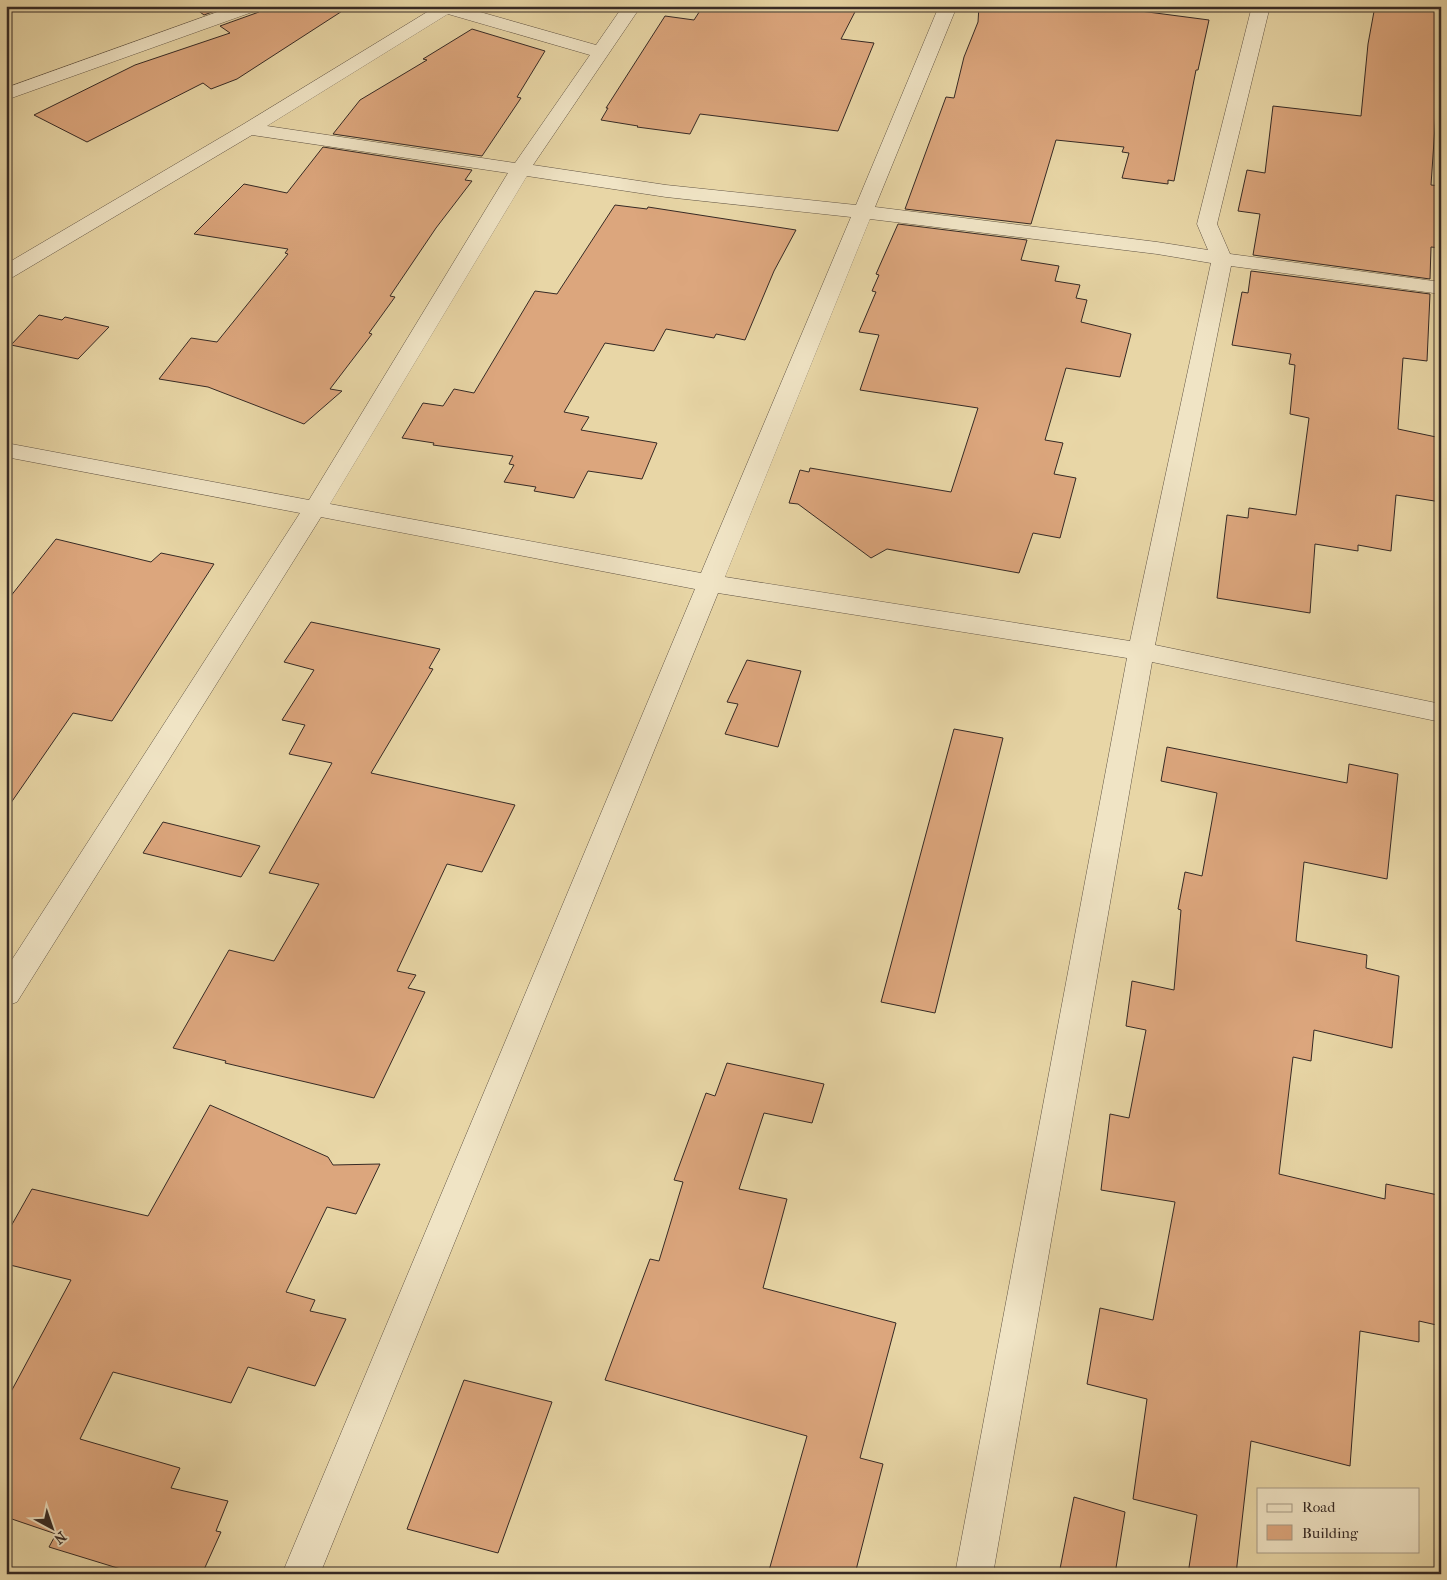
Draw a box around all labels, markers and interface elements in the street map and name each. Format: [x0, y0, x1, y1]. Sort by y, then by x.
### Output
legend [1257, 1488, 1420, 1552]
text: Road [1302, 1498, 1336, 1516]
north arrow [28, 1502, 78, 1552]
text: Building [1302, 1524, 1359, 1542]
text: N [50, 1528, 70, 1548]

